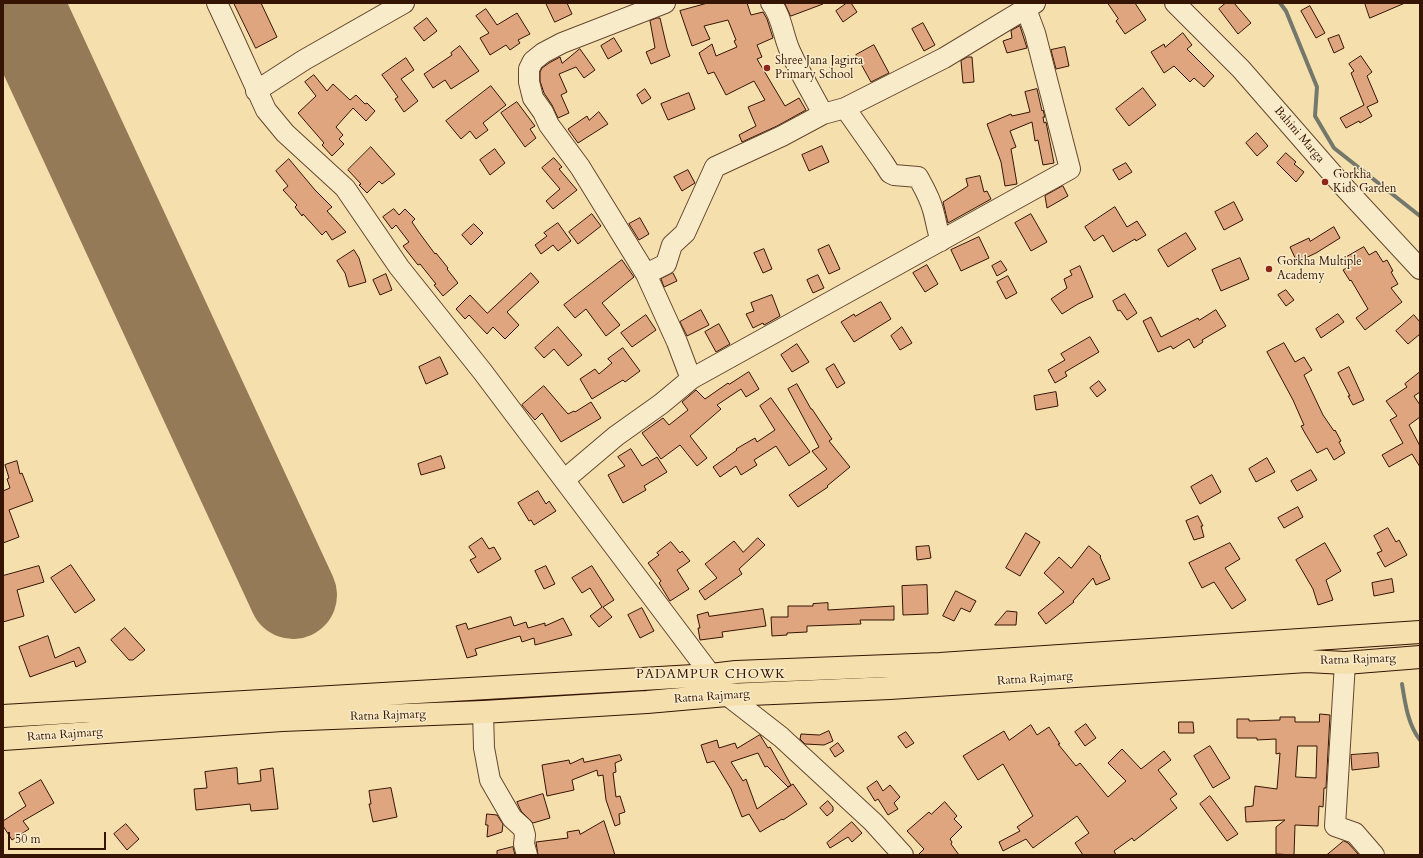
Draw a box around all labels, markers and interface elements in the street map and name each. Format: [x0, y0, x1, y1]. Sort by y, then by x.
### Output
place label: Shree Jana Jagirta Primary School [775, 54, 863, 82]
marker: Shree Jana Jagirta Primary School [762, 63, 772, 73]
street label: Bahini Marga [1271, 104, 1327, 166]
place label: Gorkha Kids Garden [1333, 168, 1397, 196]
marker: Gorkha Kids Garden [1320, 177, 1330, 187]
place label: Gorkha Multiple Academy [1277, 255, 1362, 283]
marker: Gorkha Multiple Academy [1264, 264, 1274, 274]
street label: Ratna Rajmarg [1320, 651, 1396, 669]
district label: PADAMPUR CHOWK [636, 667, 786, 683]
street label: Ratna Rajmarg [997, 669, 1073, 689]
street label: Ratna Rajmarg [674, 687, 750, 707]
street label: Ratna Rajmarg [350, 707, 426, 725]
street label: Ratna Rajmarg [27, 725, 103, 745]
scale bar [10, 824, 108, 850]
text: 50 m [15, 831, 41, 847]

